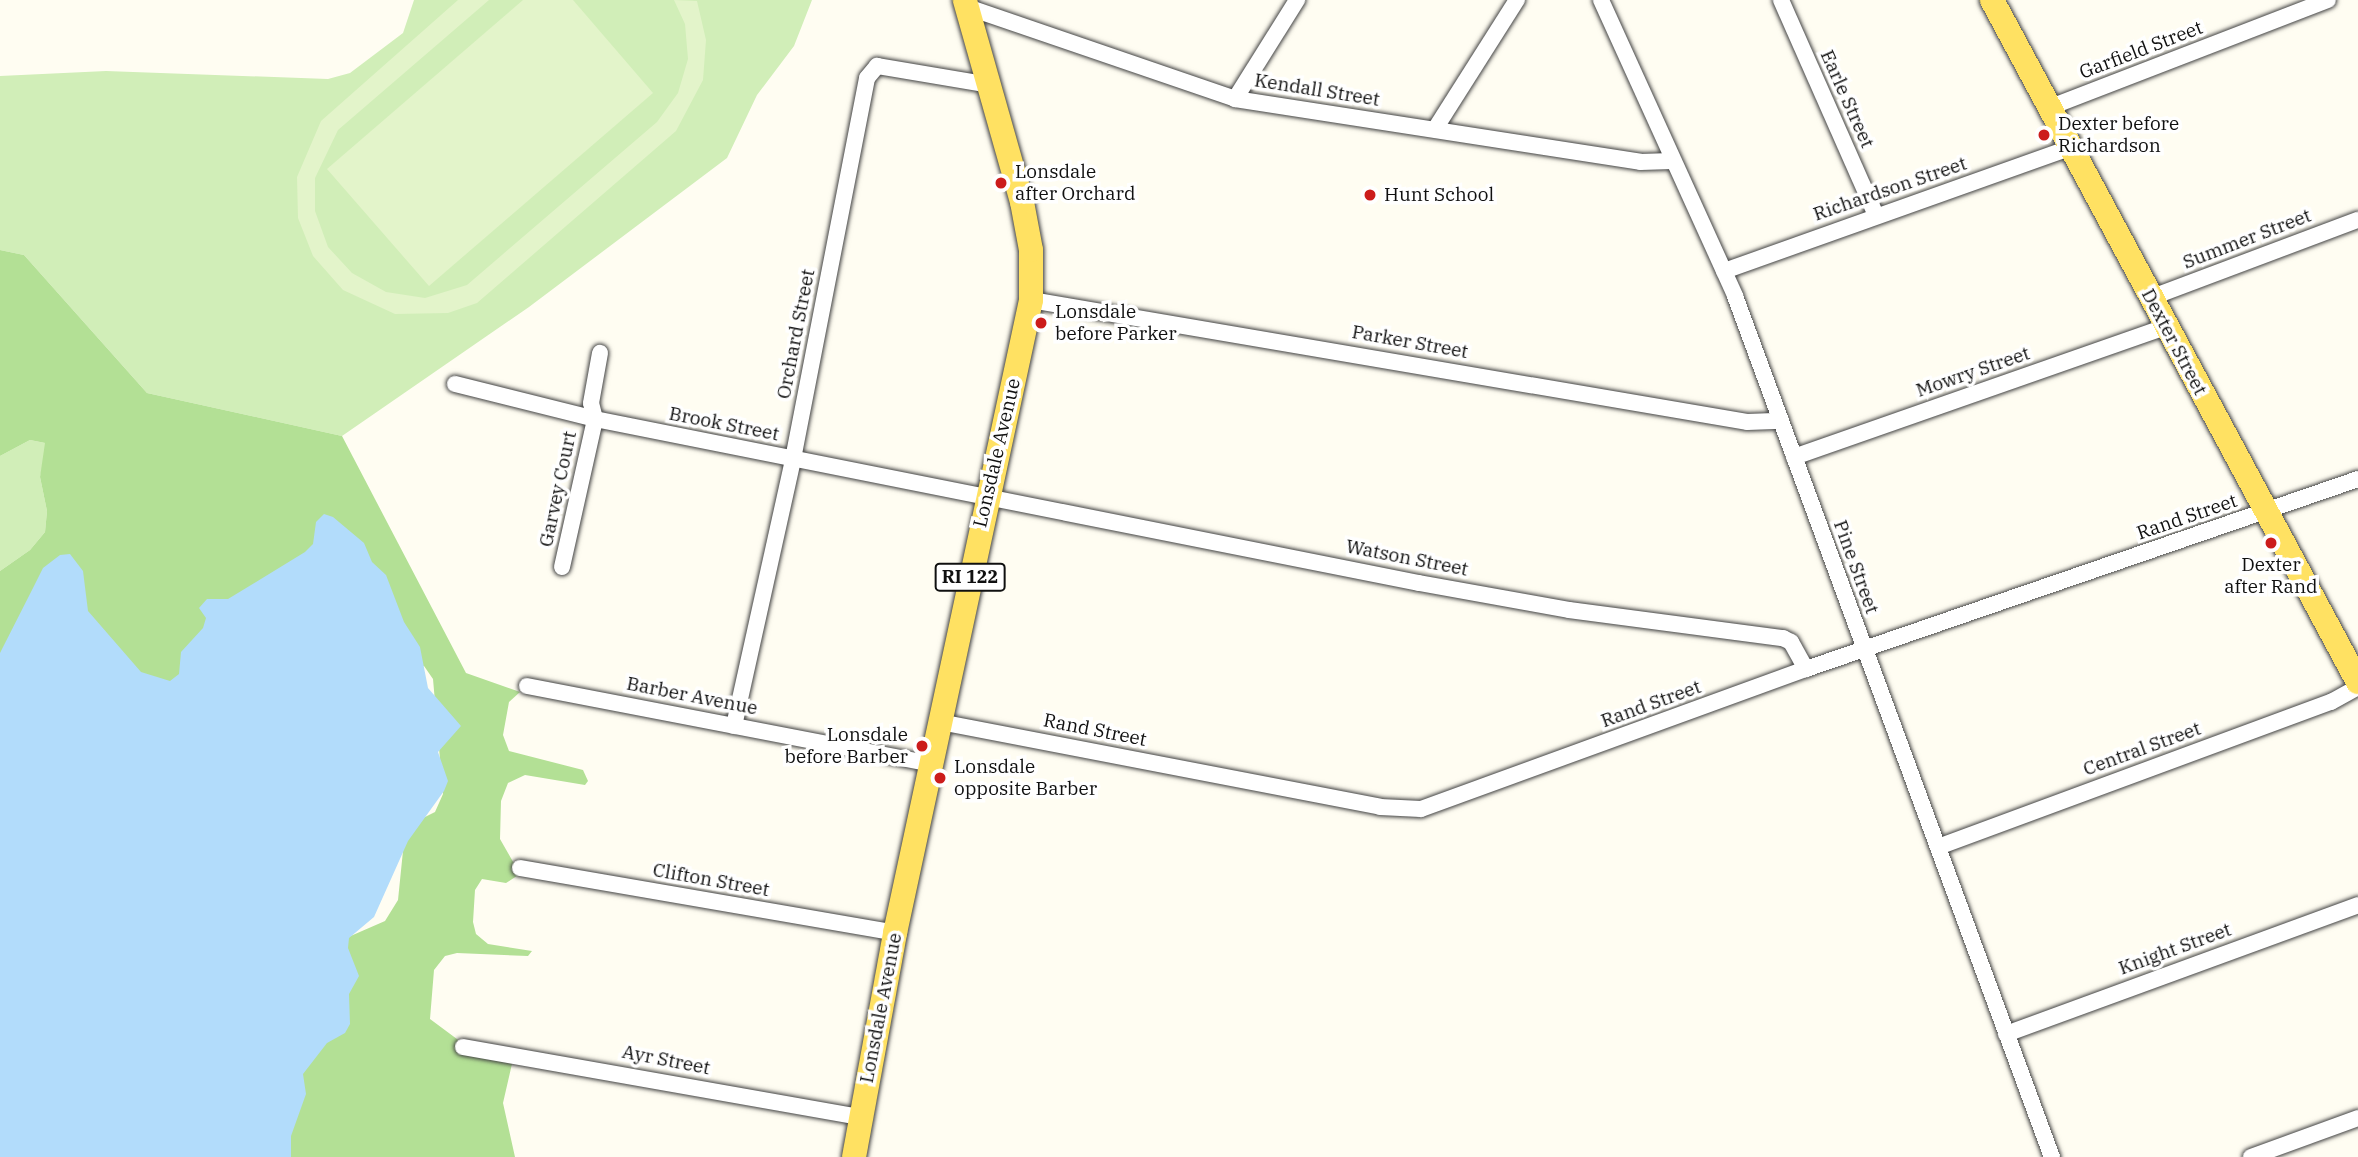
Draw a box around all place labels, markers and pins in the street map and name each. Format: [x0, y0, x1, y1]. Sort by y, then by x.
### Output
place label: Dexter before Richardson [2058, 113, 2179, 157]
marker: Dexter before Richardson [2036, 127, 2052, 143]
place label: Lonsdale after Orchard [1015, 161, 1136, 205]
marker: Lonsdale after Orchard [993, 175, 1009, 191]
place label: Hunt School [1384, 184, 1494, 206]
marker: Hunt School [1362, 187, 1378, 203]
place label: Lonsdale before Parker [1055, 301, 1177, 345]
marker: Lonsdale before Parker [1033, 315, 1049, 331]
marker: Dexter after Rand [2263, 535, 2279, 551]
place label: Dexter after Rand [2224, 554, 2318, 598]
place label: Lonsdale before Barber [784, 724, 908, 768]
marker: Lonsdale before Barber [914, 738, 930, 754]
place label: Lonsdale opposite Barber [954, 756, 1097, 800]
marker: Lonsdale opposite Barber [932, 770, 948, 786]

